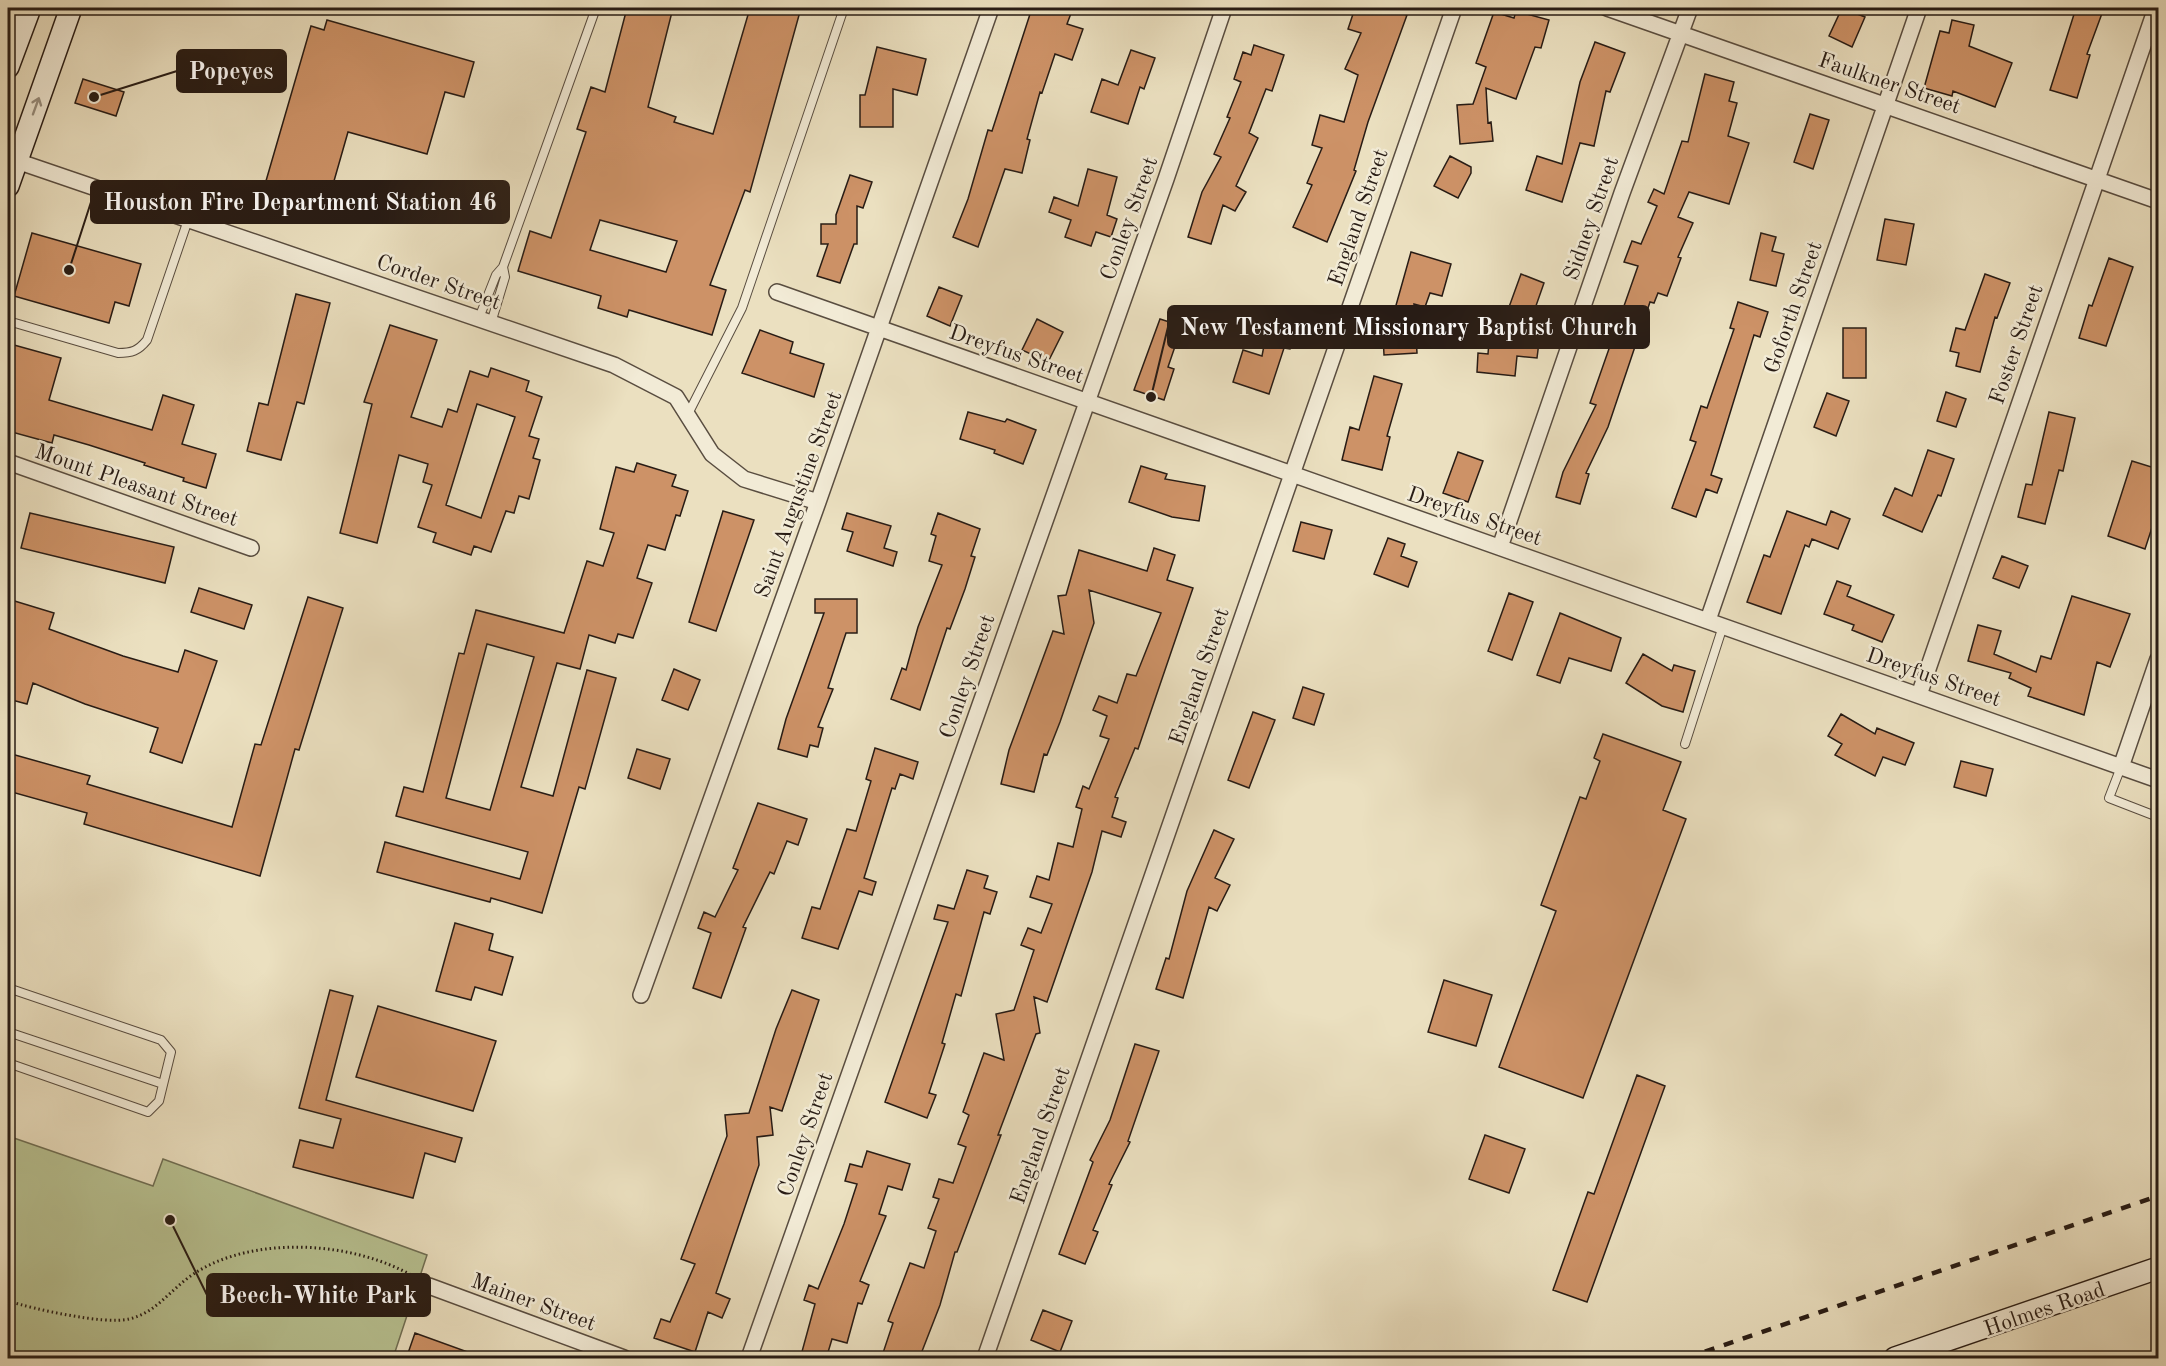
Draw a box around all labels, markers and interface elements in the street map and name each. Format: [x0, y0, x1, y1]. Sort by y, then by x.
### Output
street label: Faulkner Street [1815, 49, 1963, 119]
callout: Popeyes [177, 50, 286, 92]
text: Popeyes [188, 61, 274, 85]
one-way arrow [32, 98, 43, 116]
street label: England Street [1325, 146, 1393, 289]
street label: Conley Street [1097, 154, 1162, 283]
street label: Sidney Street [1560, 154, 1623, 283]
callout: Houston Fire Department Station 46 [91, 181, 509, 223]
text: Houston Fire Department Station 46 [103, 192, 497, 216]
street label: Goforth Street [1761, 239, 1827, 377]
street label: Corder Street [373, 251, 503, 314]
street label: Foster Street [1986, 282, 2048, 407]
callout: New Testament Missionary Baptist Church [1168, 306, 1649, 348]
text: New Testament Missionary Baptist Church [1180, 317, 1638, 341]
street label: Dreyfus Street [946, 322, 1087, 388]
street label: Saint Augustine Street [751, 388, 847, 601]
street label: Mount Pleasant Street [32, 441, 241, 531]
street label: Dreyfus Street [1404, 484, 1545, 550]
street label: England Street [1166, 605, 1234, 748]
street label: Conley Street [936, 612, 999, 742]
street label: Dreyfus Street [1863, 645, 2004, 711]
street label: England Street [1007, 1064, 1075, 1207]
street label: Conley Street [774, 1070, 837, 1200]
street label: Mainer Street [468, 1270, 599, 1336]
callout: Beech-White Park [207, 1274, 430, 1316]
street label: Holmes Road [1981, 1279, 2108, 1341]
text: Beech-White Park [219, 1285, 417, 1309]

